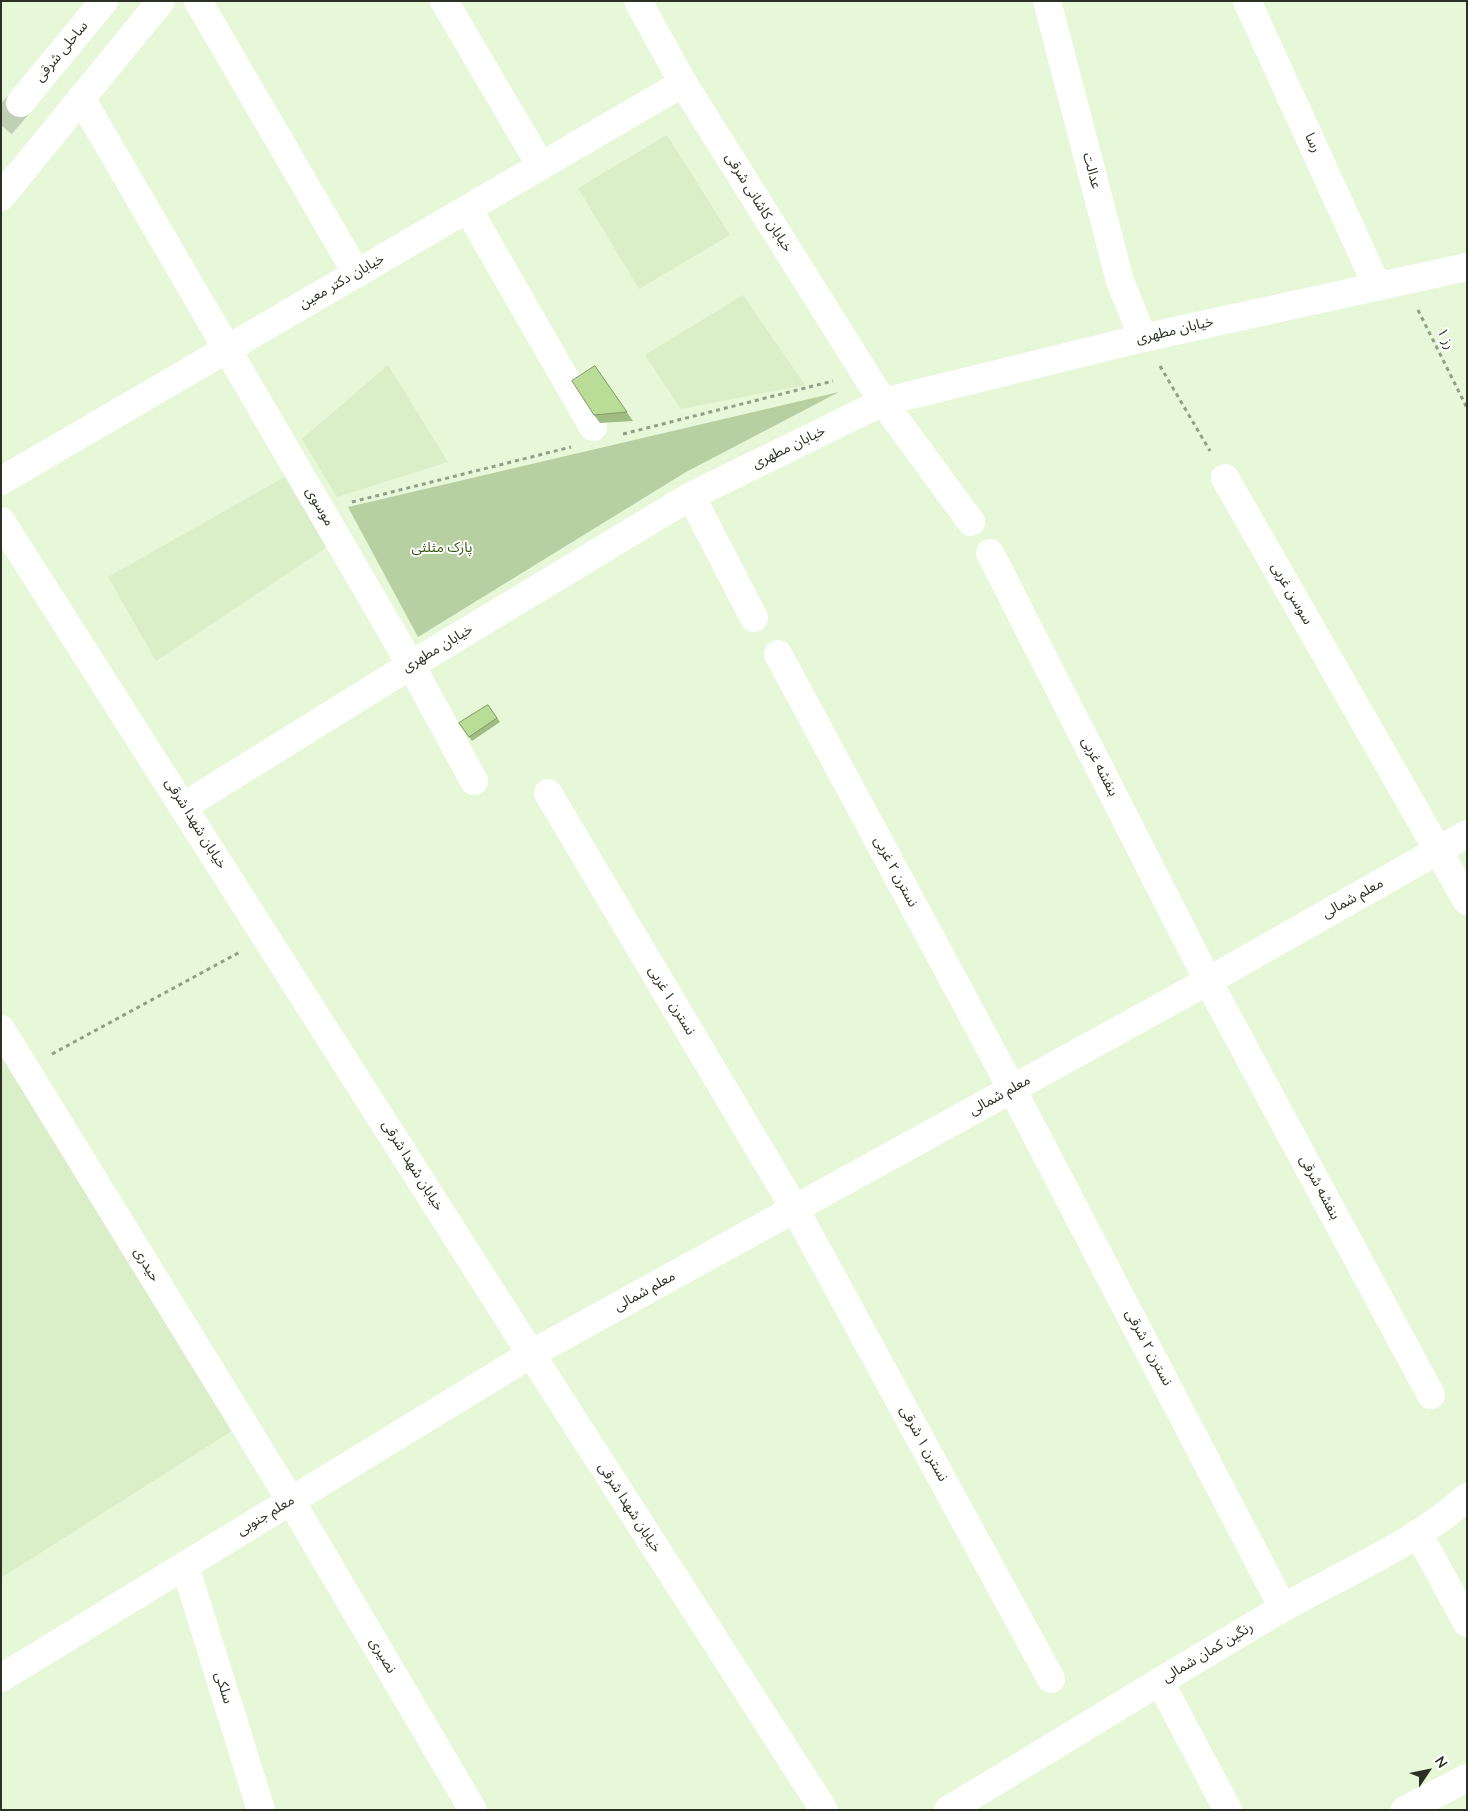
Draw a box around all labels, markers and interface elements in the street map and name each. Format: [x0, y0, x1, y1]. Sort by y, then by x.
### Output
street label: ساحلی شرقی [32, 18, 92, 86]
street label: رسا [1300, 130, 1324, 156]
street label: خیابان کاشانی شرقی [721, 150, 795, 256]
street label: عدالت [1078, 151, 1104, 191]
street label: خیابان دکتر معین [296, 251, 388, 313]
street label: خیابان مطهری [1135, 314, 1215, 348]
street label: رز ۱ [1433, 325, 1457, 353]
street label: خیابان مطهری [750, 423, 828, 473]
street label: موسوی [301, 485, 337, 529]
park label: پارک مثلثی [411, 541, 473, 557]
street label: سوسن غربی [1267, 560, 1315, 628]
street label: خیابان مطهری [400, 621, 476, 677]
street label: بنفشه غربی [1077, 735, 1121, 799]
street label: خیابان شهدا شرقی [160, 776, 230, 872]
street label: نسترن ۲ غربی [869, 834, 921, 910]
street label: معلم شمالی [1319, 875, 1387, 923]
street label: نسترن ۱ غربی [644, 963, 698, 1039]
street label: معلم شمالی [966, 1072, 1034, 1120]
street label: خیابان شهدا شرقی [377, 1118, 447, 1214]
street label: بنفشه شرقی [1295, 1153, 1343, 1223]
street label: حیدری [129, 1245, 163, 1285]
street label: معلم شمالی [611, 1268, 679, 1316]
street label: نسترن ۲ شرقی [1121, 1307, 1175, 1389]
street label: نسترن ۱ شرقی [895, 1403, 951, 1485]
street label: خیابان شهدا شرقی [594, 1460, 664, 1556]
street label: معلم جنوبی [234, 1492, 298, 1540]
street label: رنگین کمان شمالی [1160, 1619, 1256, 1687]
street label: نصیری [365, 1635, 399, 1677]
street label: سلکی [210, 1670, 236, 1706]
north arrow [1403, 1746, 1453, 1796]
text: N [1430, 1753, 1452, 1772]

